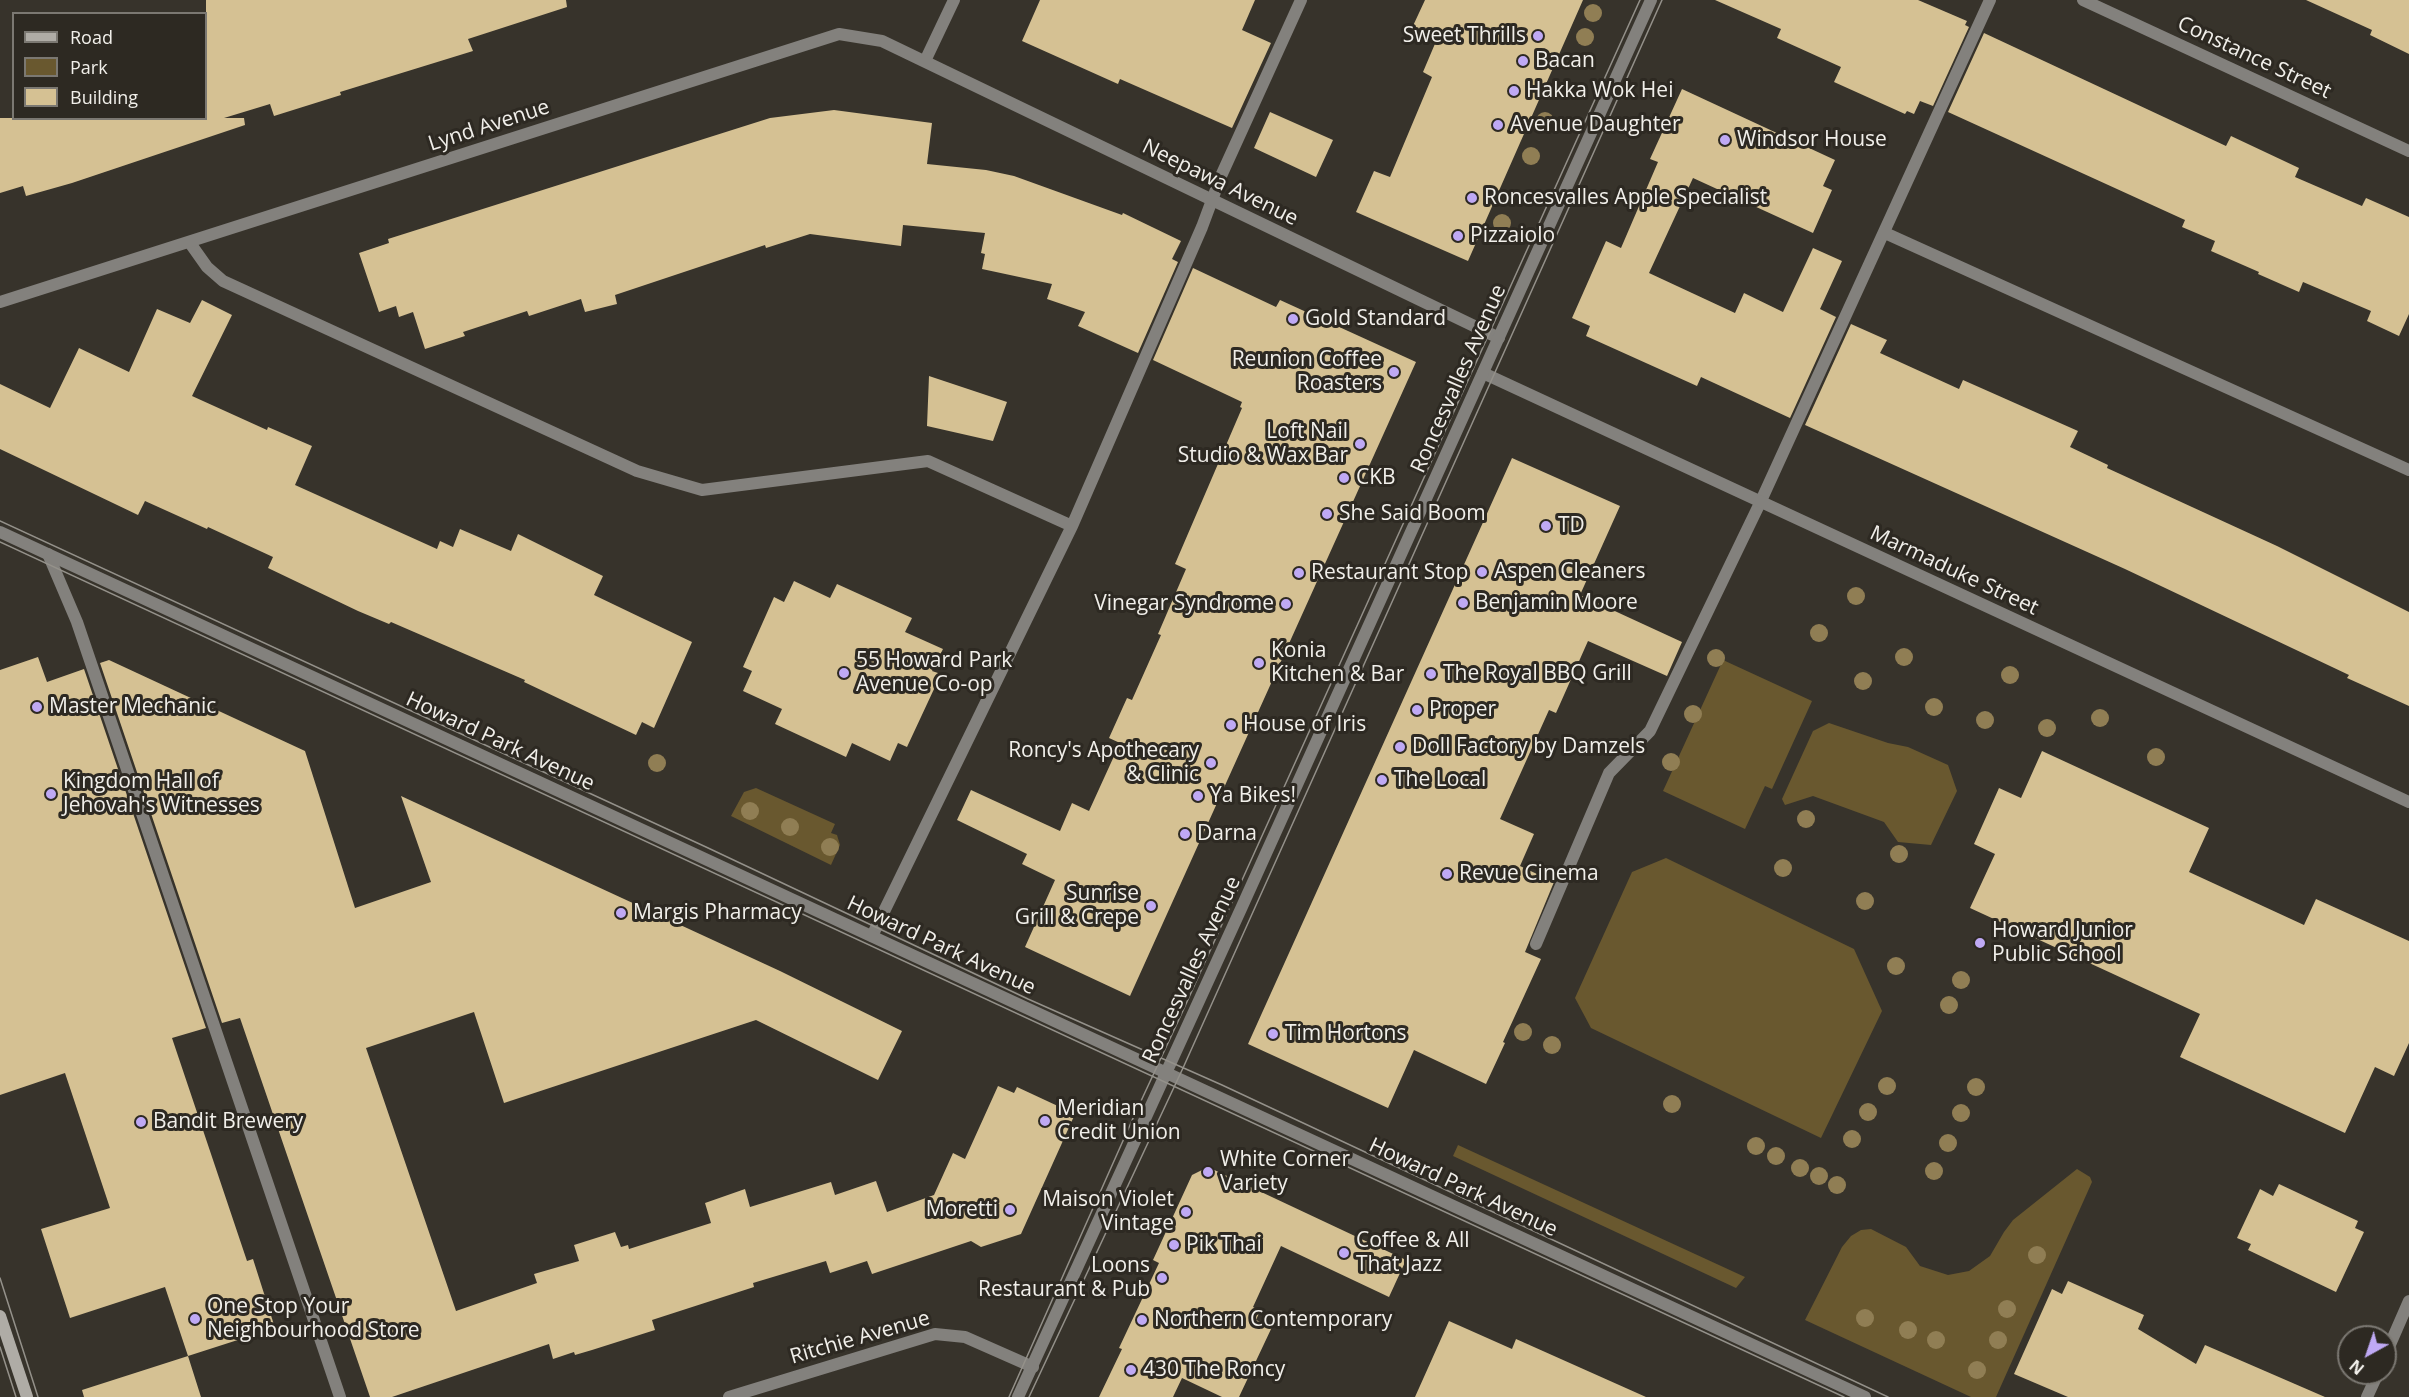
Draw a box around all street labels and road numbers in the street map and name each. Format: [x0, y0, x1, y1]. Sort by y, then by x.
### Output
street label: Constance Street [2173, 11, 2335, 105]
street label: Lynd Avenue [425, 95, 553, 157]
street label: Neepawa Avenue [1138, 134, 1302, 232]
street label: Roncesvalles Avenue [1406, 281, 1512, 477]
street label: Marmaduke Street [1866, 521, 2042, 621]
street label: Howard Park Avenue [402, 687, 598, 797]
street label: Roncesvalles Avenue [1138, 872, 1246, 1068]
street label: Howard Park Avenue [843, 891, 1039, 1001]
street label: Howard Park Avenue [1365, 1133, 1561, 1243]
street label: Ritchie Avenue [787, 1306, 933, 1370]

